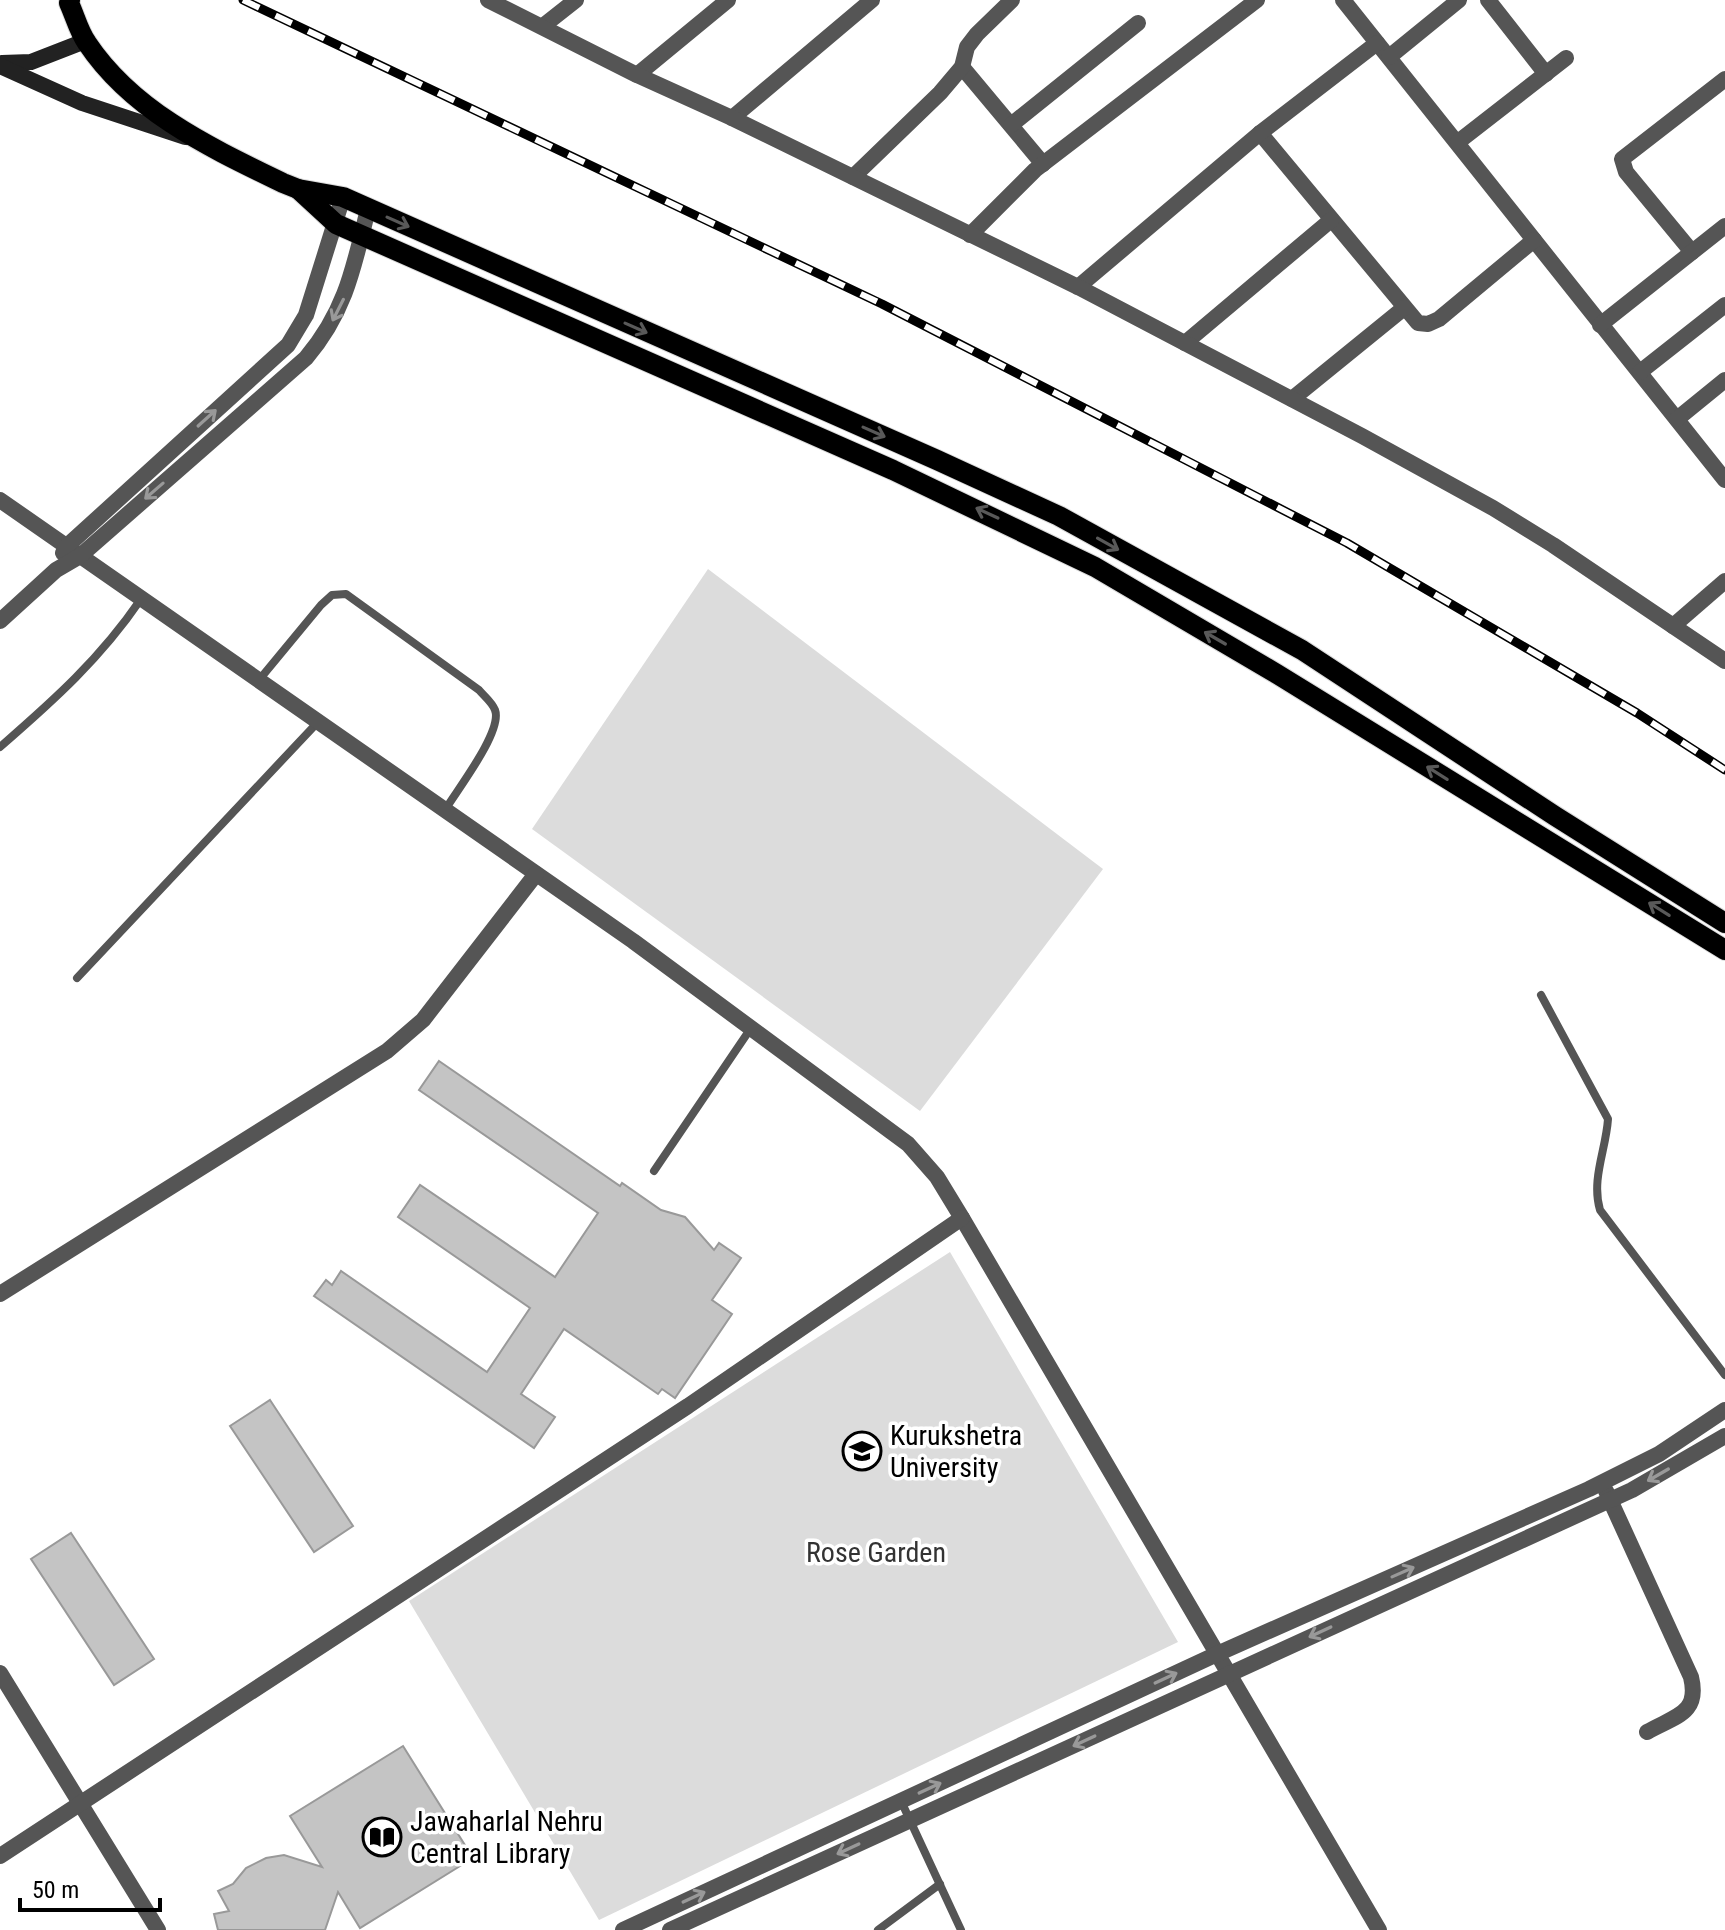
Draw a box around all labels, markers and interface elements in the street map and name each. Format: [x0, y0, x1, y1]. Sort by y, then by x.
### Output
one-way arrow [386, 215, 410, 230]
one-way arrow [330, 297, 346, 321]
one-way arrow [623, 321, 647, 336]
one-way arrow [197, 410, 217, 428]
one-way arrow [862, 425, 886, 440]
one-way arrow [145, 482, 165, 500]
one-way arrow [975, 505, 1000, 520]
one-way arrow [1096, 536, 1120, 552]
one-way arrow [1204, 630, 1227, 646]
one-way arrow [1426, 764, 1449, 780]
one-way arrow [1648, 901, 1670, 917]
place label: Kurukshetra University [890, 1419, 1022, 1484]
school or university icon: Kurukshetra University [841, 1430, 883, 1472]
one-way arrow [1646, 1468, 1670, 1484]
park label: Rose Garden [806, 1536, 946, 1569]
one-way arrow [1391, 1564, 1415, 1579]
one-way arrow [1308, 1625, 1332, 1640]
one-way arrow [1153, 1670, 1177, 1685]
one-way arrow [1072, 1734, 1097, 1749]
one-way arrow [918, 1780, 942, 1795]
place label: Jawaharlal Nehru Central Library [410, 1805, 603, 1870]
library icon: Jawaharlal Nehru Central Library [361, 1816, 403, 1858]
one-way arrow [836, 1842, 860, 1857]
scale bar [20, 1862, 160, 1912]
text: 50 m [32, 1876, 79, 1904]
one-way arrow [682, 1889, 706, 1904]

